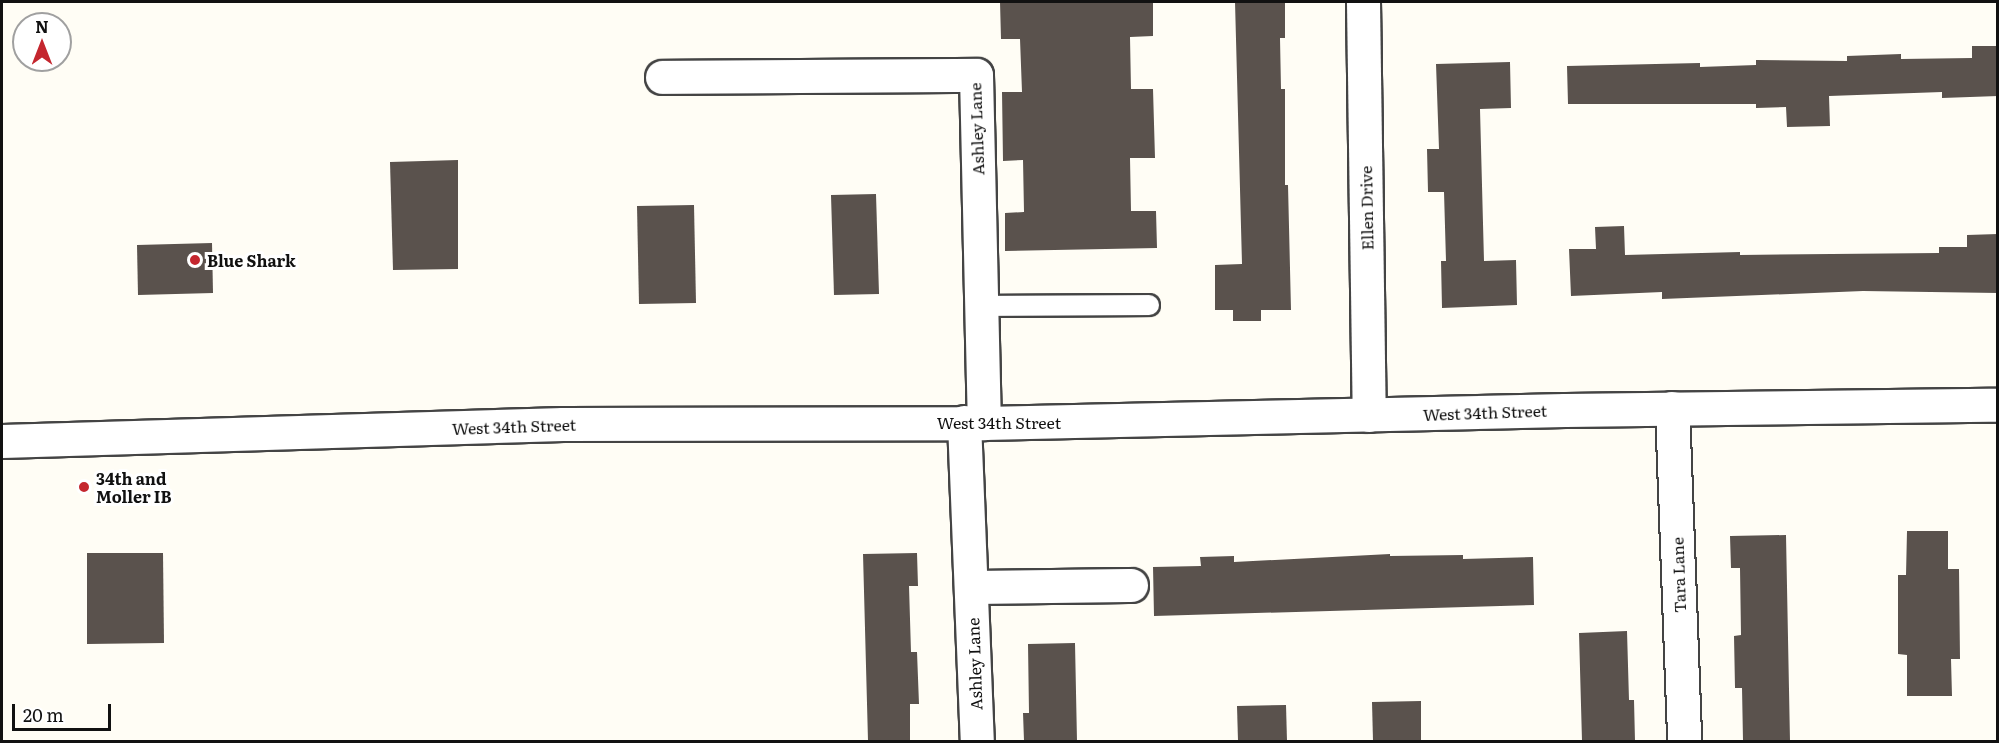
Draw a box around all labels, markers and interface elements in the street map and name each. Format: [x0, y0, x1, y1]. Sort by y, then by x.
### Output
north arrow [12, 12, 72, 72]
text: N [35, 14, 49, 38]
street label: Ashley Lane [965, 82, 987, 176]
street label: Ellen Drive [1356, 166, 1376, 250]
place label: Blue Shark [207, 250, 296, 270]
marker: Blue Shark [188, 253, 202, 267]
street label: West 34th Street [1423, 400, 1547, 424]
street label: West 34th Street [937, 412, 1061, 432]
street label: West 34th Street [452, 414, 576, 438]
place label: 34th and Moller IB [96, 468, 171, 506]
marker: 34th and Moller IB [77, 480, 91, 494]
street label: Tara Lane [1667, 537, 1689, 613]
street label: Ashley Lane [963, 617, 985, 711]
scale bar [15, 692, 114, 730]
text: 20 m [23, 701, 64, 728]

